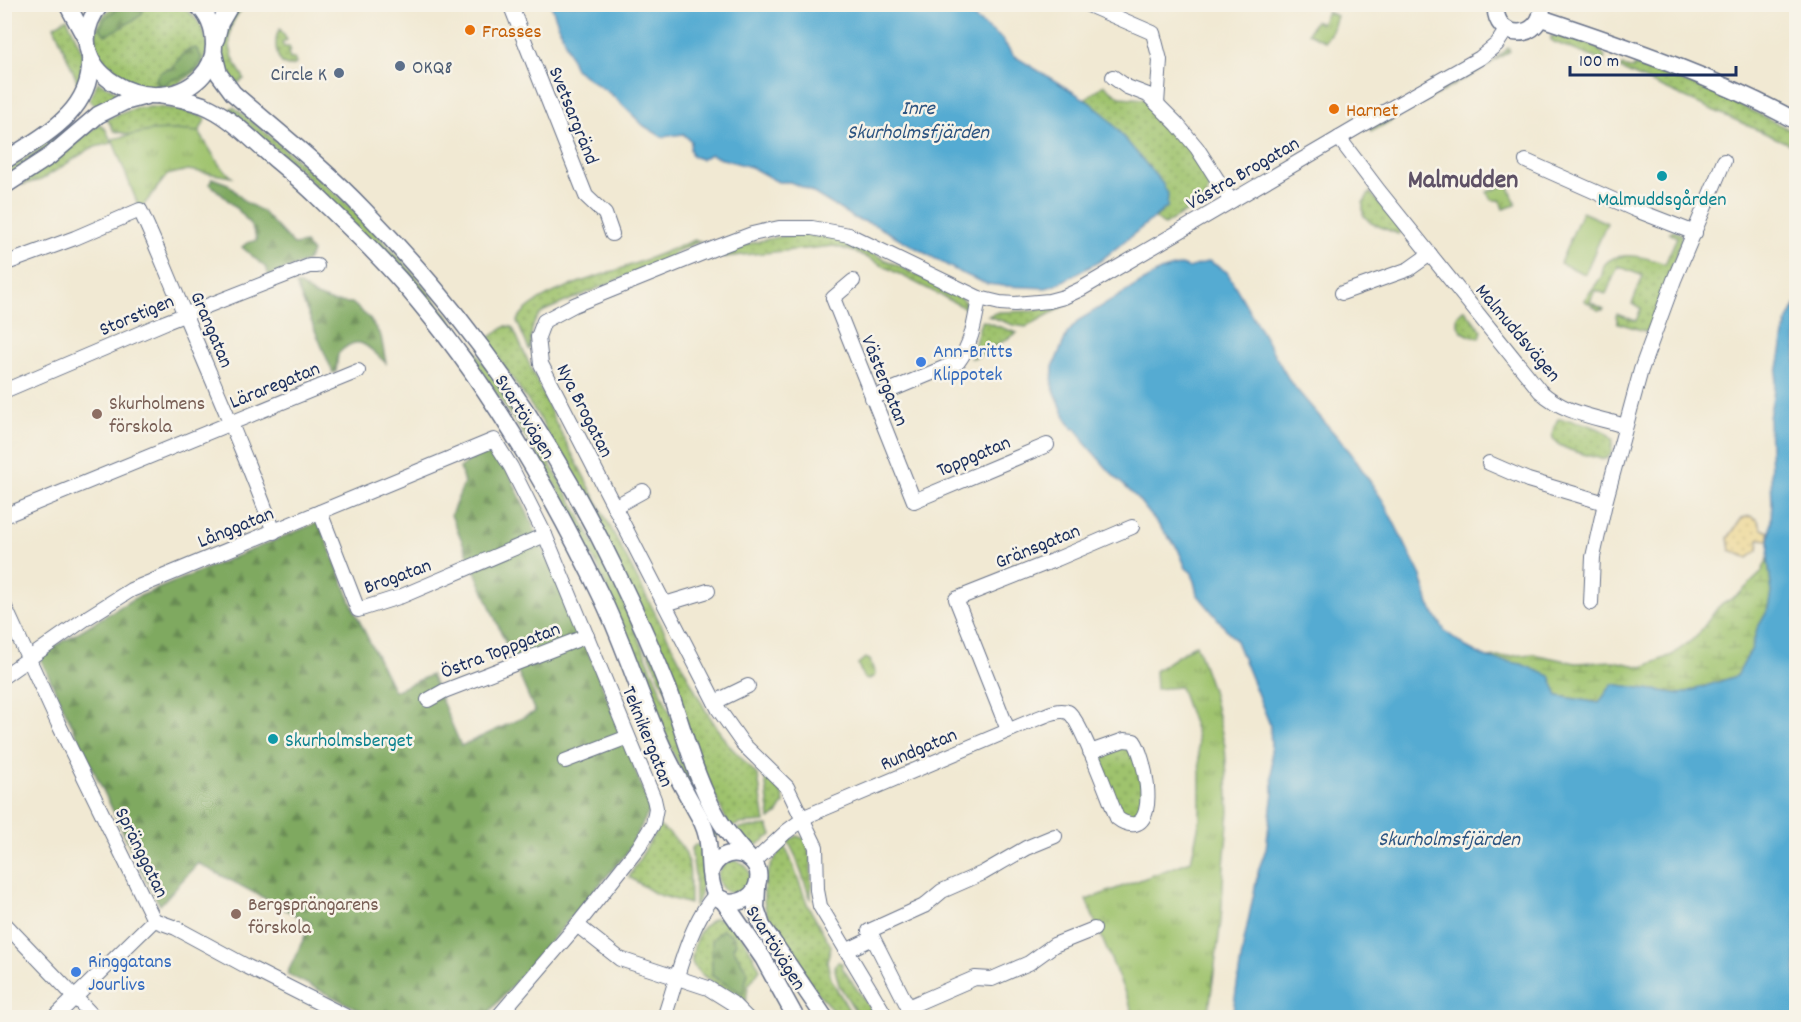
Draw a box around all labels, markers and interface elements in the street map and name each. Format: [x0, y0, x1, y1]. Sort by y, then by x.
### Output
place label: Frasses [482, 19, 542, 47]
marker: Frasses [463, 23, 477, 37]
scale bar [1570, 39, 1736, 77]
text: 100 m [1579, 50, 1619, 75]
place label: OKQ8 [412, 55, 452, 83]
marker: OKQ8 [393, 59, 407, 73]
place label: Circle K [271, 62, 327, 90]
street label: Svetsargränd [540, 63, 605, 169]
marker: Circle K [332, 66, 346, 80]
water label: Inre Skurholmsfjärden [847, 95, 990, 149]
place label: Harnet [1346, 98, 1398, 126]
marker: Harnet [1327, 102, 1341, 116]
street label: Västra Brogatan [1182, 131, 1305, 218]
district label: Malmudden [1408, 163, 1518, 200]
marker: Malmuddsgården [1655, 169, 1669, 183]
place label: Malmuddsgården [1598, 187, 1726, 215]
street label: Malmuddsvägen [1467, 279, 1566, 389]
street label: Storstigen [95, 288, 179, 345]
street label: Grangatan [182, 288, 239, 373]
street label: Västergatan [852, 331, 914, 431]
place label: Ann-Britts Klippotek [933, 339, 1013, 390]
marker: Ann-Britts Klippotek [914, 355, 928, 369]
street label: Läraregatan [226, 356, 325, 418]
street label: Nya Brogatan [548, 360, 619, 463]
street label: Svartövägen [486, 370, 561, 465]
place label: Skurholmens förskola [109, 391, 205, 442]
marker: Skurholmens förskola [90, 407, 104, 421]
street label: Toppgatan [933, 430, 1015, 486]
street label: Långgatan [194, 501, 279, 557]
street label: Gränsgatan [991, 518, 1085, 577]
street label: Brogatan [360, 553, 436, 603]
street label: Östra Toppgatan [437, 616, 565, 687]
street label: Teknikergatan [613, 683, 679, 792]
street label: Rundgatan [876, 722, 962, 779]
place label: Skurholmsberget [285, 728, 413, 756]
marker: Skurholmsberget [266, 732, 280, 746]
street label: Spränggatan [106, 803, 174, 903]
water label: Skurholmsfjärden [1378, 826, 1521, 856]
place label: Bergsprängarens förskola [248, 892, 379, 943]
street label: Svartövägen [737, 901, 812, 996]
marker: Bergsprängarens förskola [229, 907, 243, 921]
place label: Ringgatans Jourlivs [88, 949, 172, 1000]
marker: Ringgatans Jourlivs [69, 965, 83, 979]

